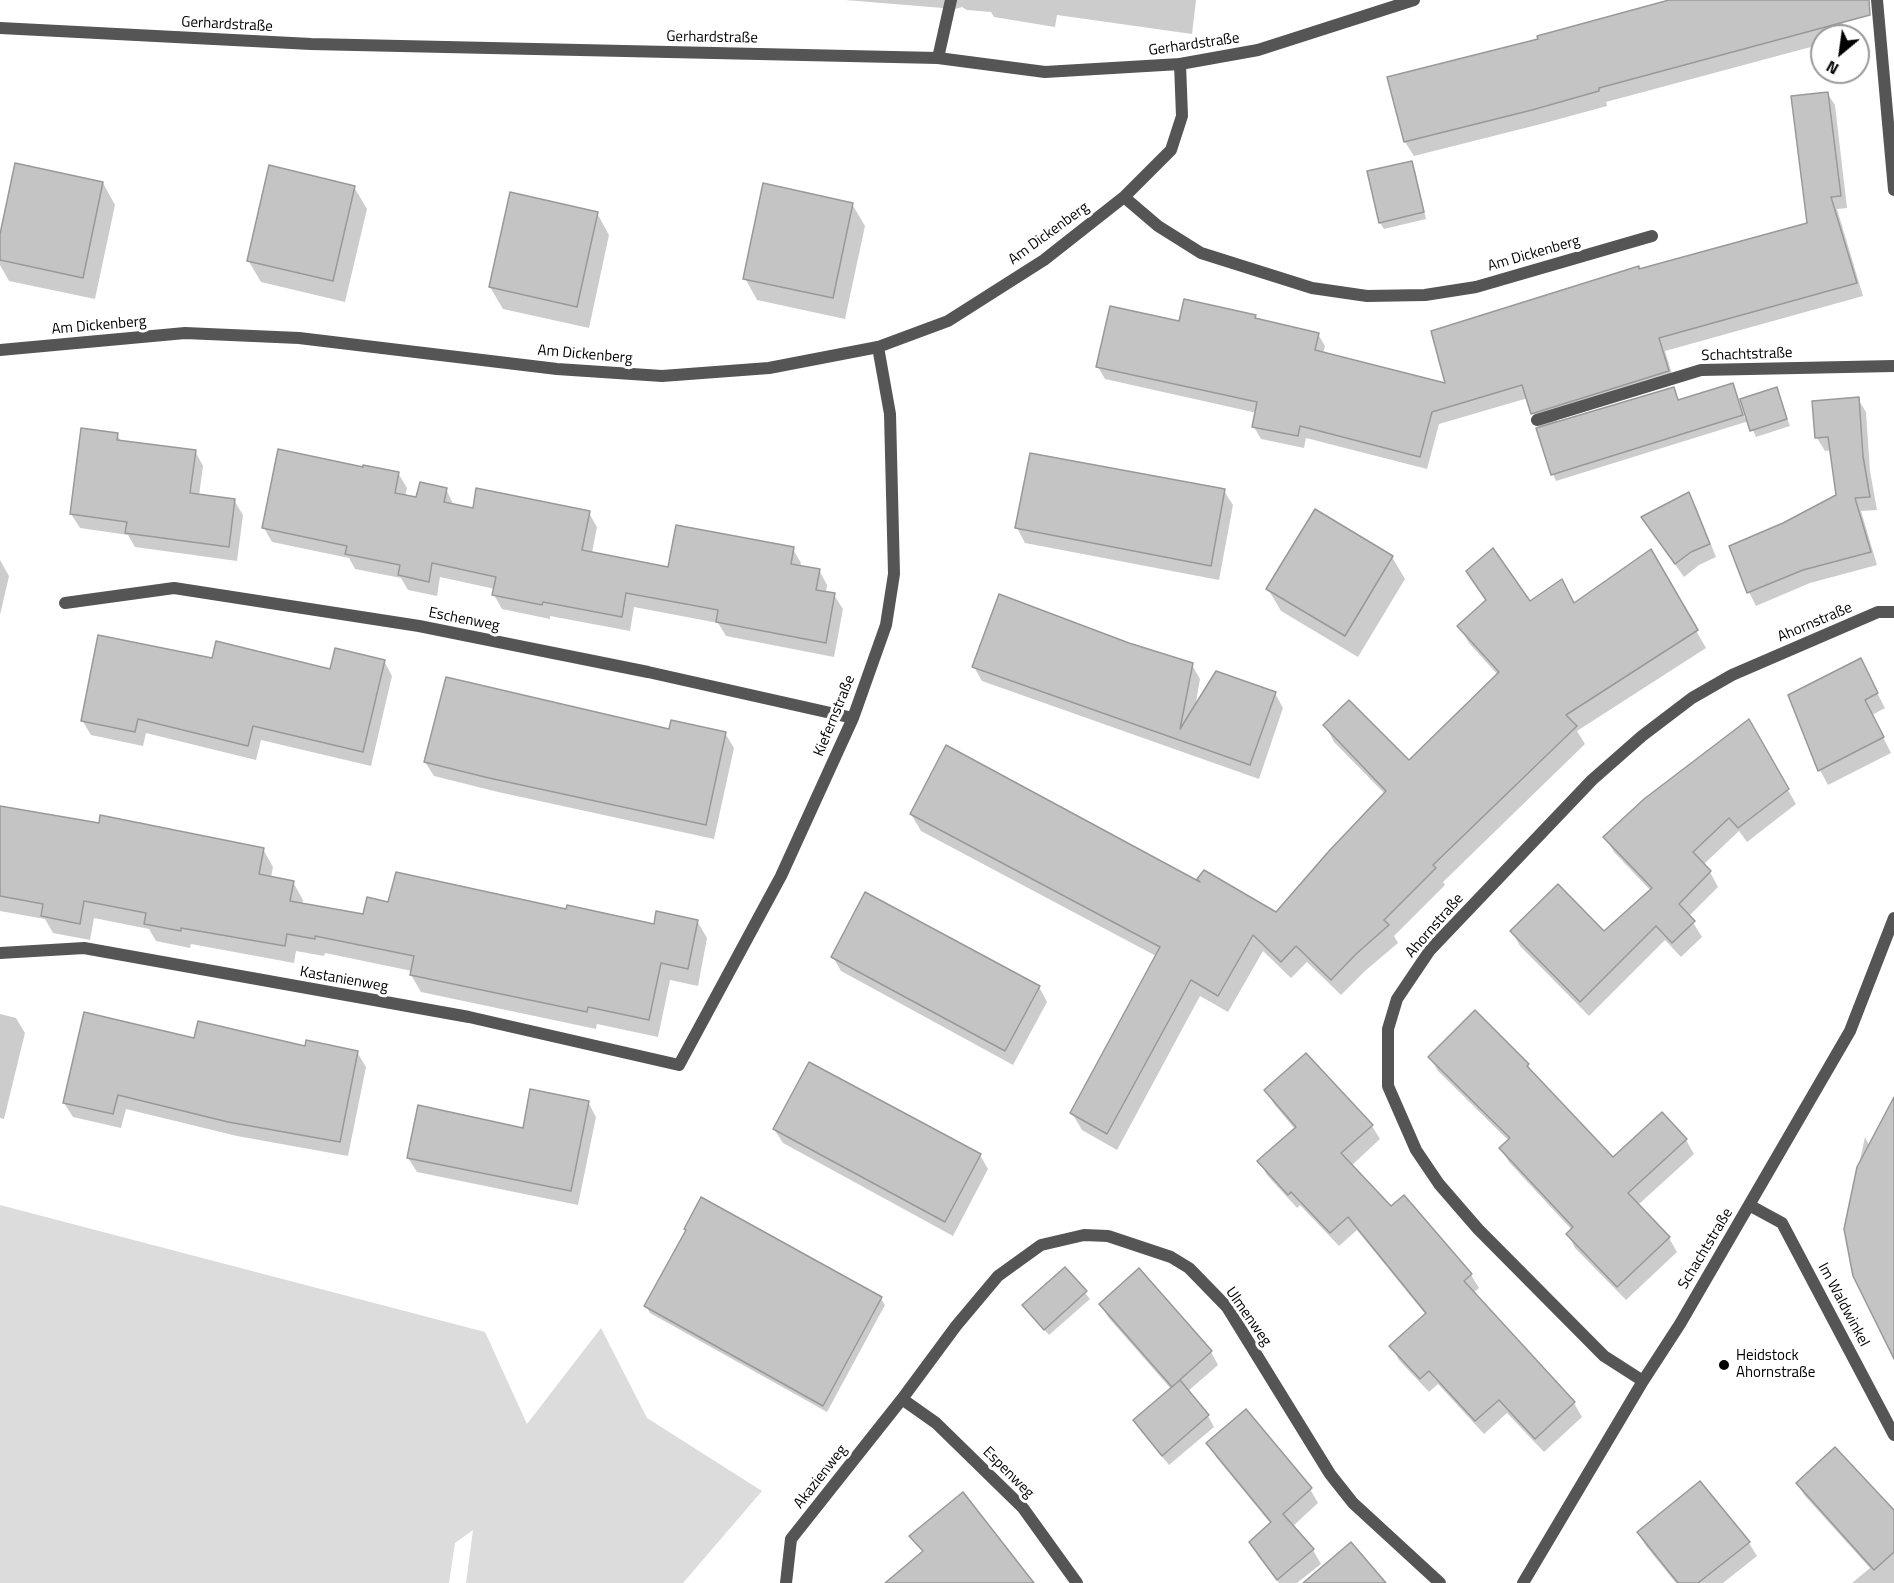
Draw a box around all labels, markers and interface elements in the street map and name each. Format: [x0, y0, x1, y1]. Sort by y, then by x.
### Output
street label: Gerhardstraße [181, 14, 273, 36]
north arrow [1810, 24, 1870, 84]
street label: Gerhardstraße [666, 28, 758, 48]
street label: Gerhardstraße [1147, 30, 1241, 60]
text: N [1822, 55, 1843, 81]
street label: Am Dickenberg [1005, 199, 1093, 269]
street label: Am Dickenberg [1486, 232, 1582, 276]
street label: Am Dickenberg [51, 313, 147, 339]
street label: Am Dickenberg [537, 342, 633, 368]
street label: Schachtstraße [1701, 344, 1793, 366]
street label: Ahornstraße [1775, 599, 1855, 647]
street label: Eschenweg [427, 604, 501, 636]
street label: Kiefernstraße [811, 673, 859, 759]
street label: Ahornstraße [1402, 890, 1468, 962]
street label: Kastanienweg [298, 963, 390, 997]
street label: Schachtstraße [1675, 1205, 1737, 1293]
street label: Im Waldwinkel [1813, 1260, 1873, 1350]
street label: Ulmenweg [1221, 1284, 1275, 1350]
place label: Heidstock Ahornstraße [1736, 1347, 1815, 1382]
marker: Heidstock Ahornstraße [1717, 1358, 1731, 1372]
street label: Akazienweg [791, 1442, 851, 1512]
street label: Espenweg [979, 1444, 1037, 1502]

